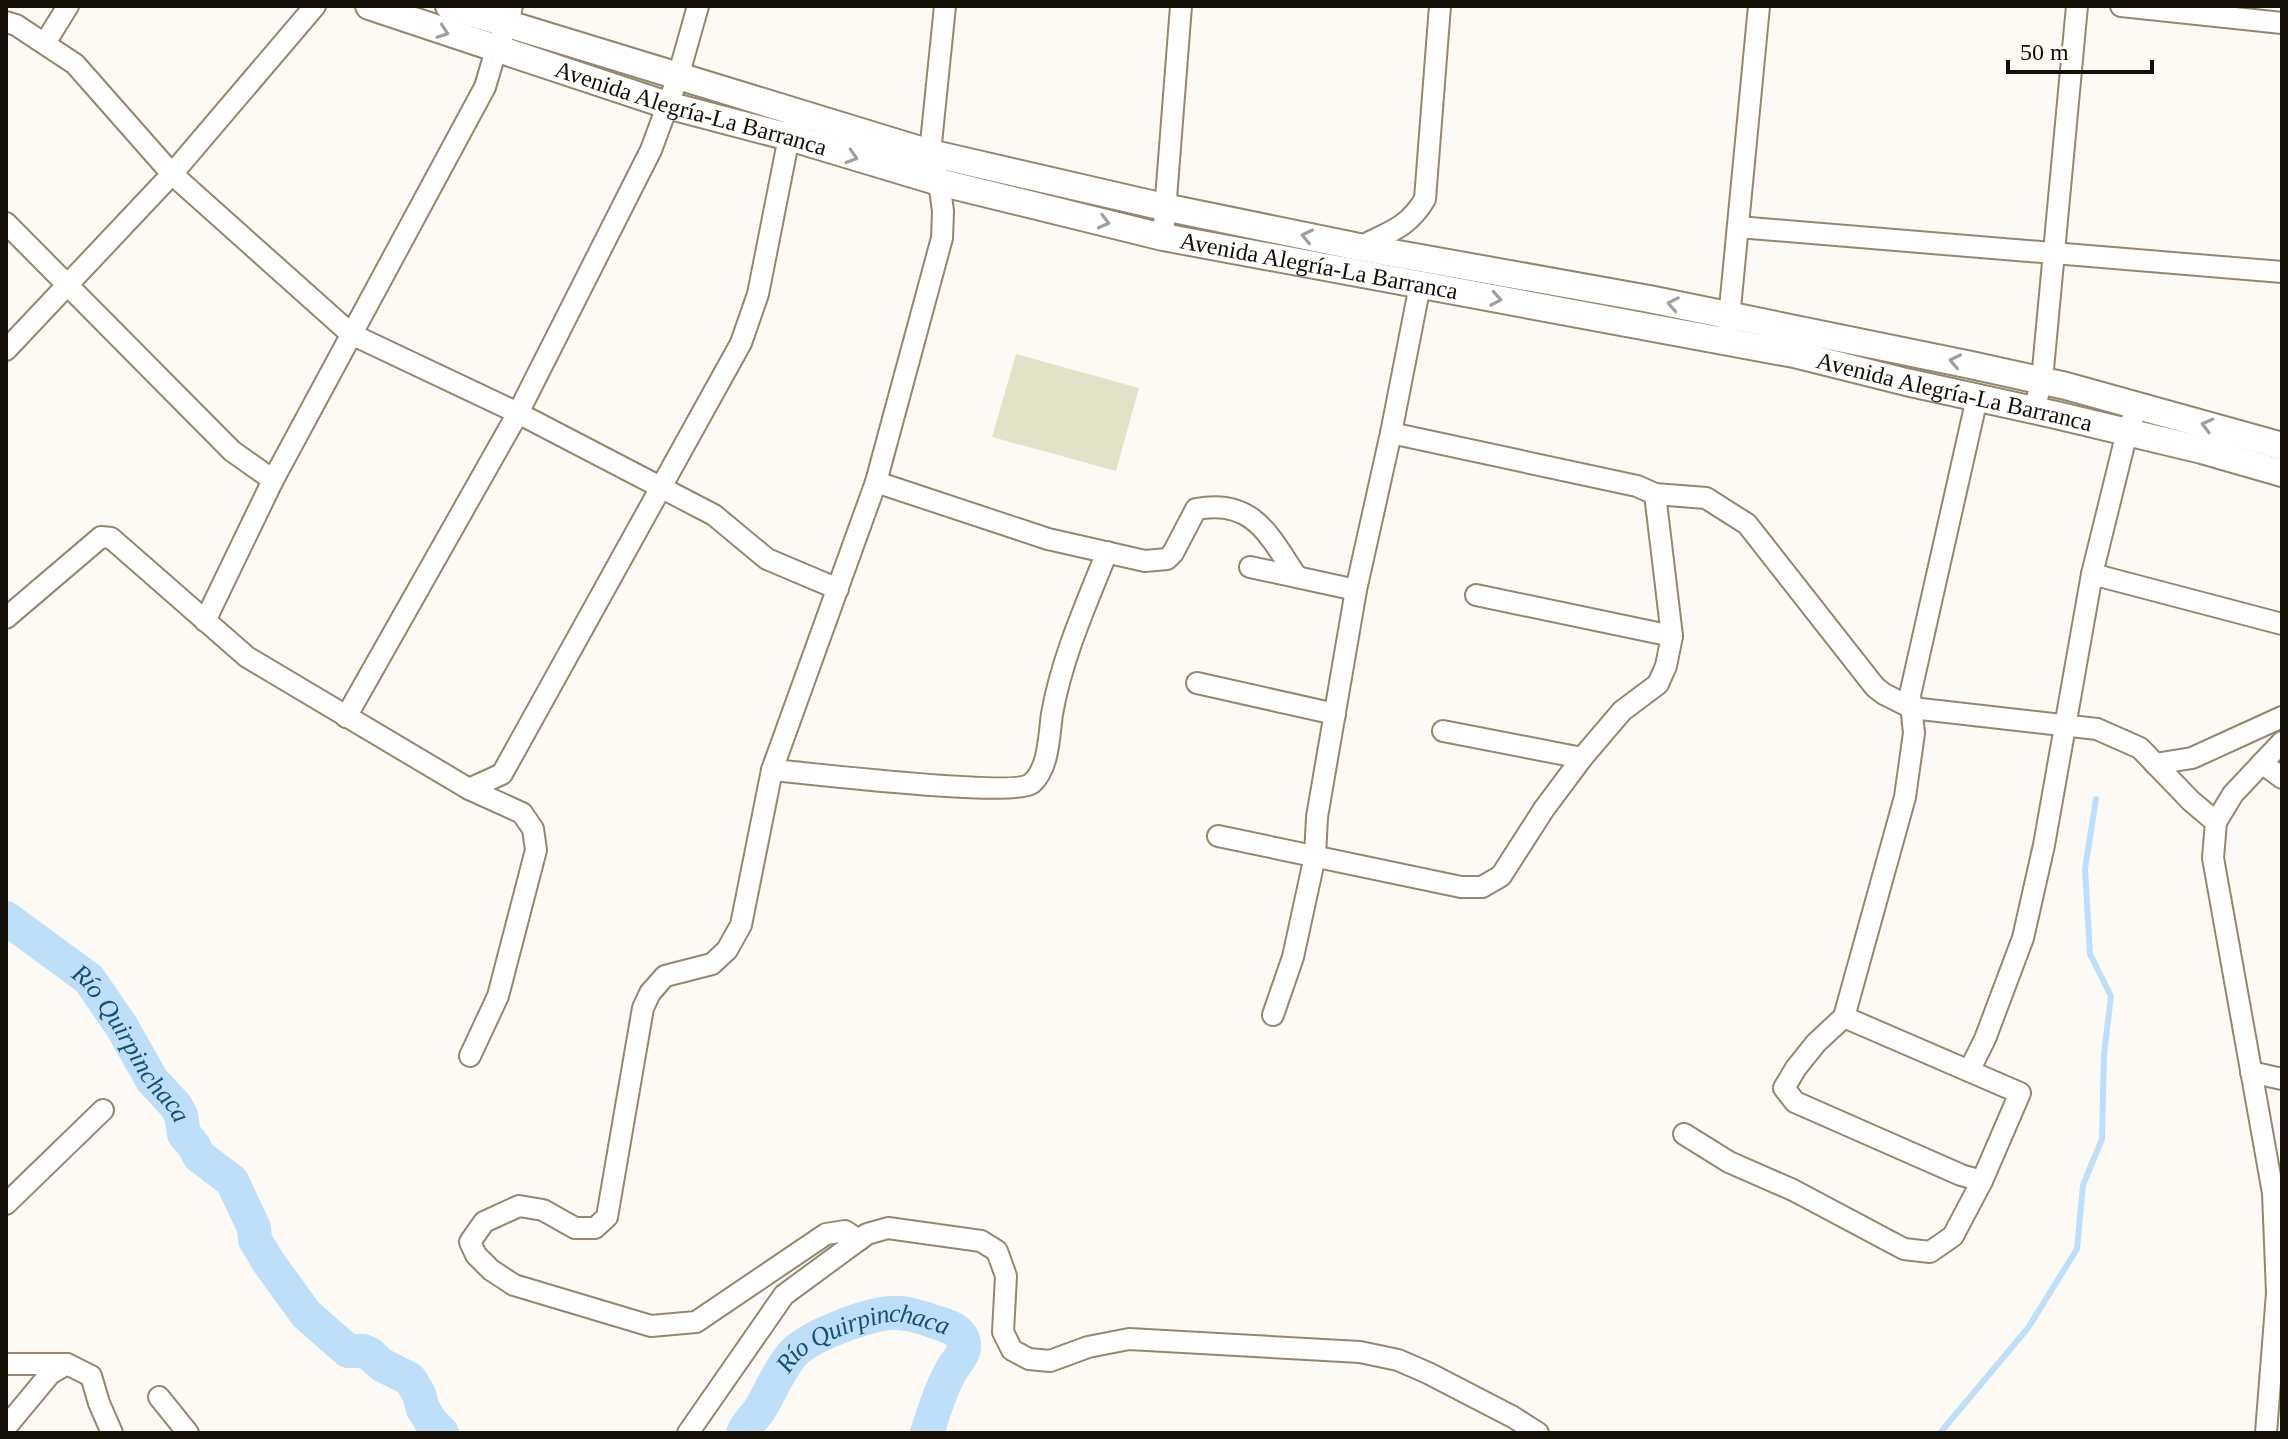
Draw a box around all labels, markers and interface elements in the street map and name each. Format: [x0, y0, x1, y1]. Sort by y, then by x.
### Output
one-way arrow [435, 22, 449, 38]
scale bar [2008, 24, 2152, 74]
text: 50 m [2020, 39, 2069, 65]
street label: Avenida Alegría-La Barranca [552, 56, 830, 161]
one-way arrow [845, 148, 858, 164]
one-way arrow [1096, 213, 1110, 230]
street label: Avenida Alegría-La Barranca [1178, 227, 1460, 304]
one-way arrow [1300, 228, 1314, 245]
one-way arrow [1489, 289, 1503, 306]
one-way arrow [1666, 296, 1679, 313]
street label: Avenida Alegría-La Barranca [1814, 347, 2095, 436]
one-way arrow [1948, 353, 1962, 370]
one-way arrow [2200, 418, 2214, 434]
water label: Río Quirpinchaca [66, 957, 196, 1127]
water label: Río Quirpinchaca [769, 1299, 954, 1379]

